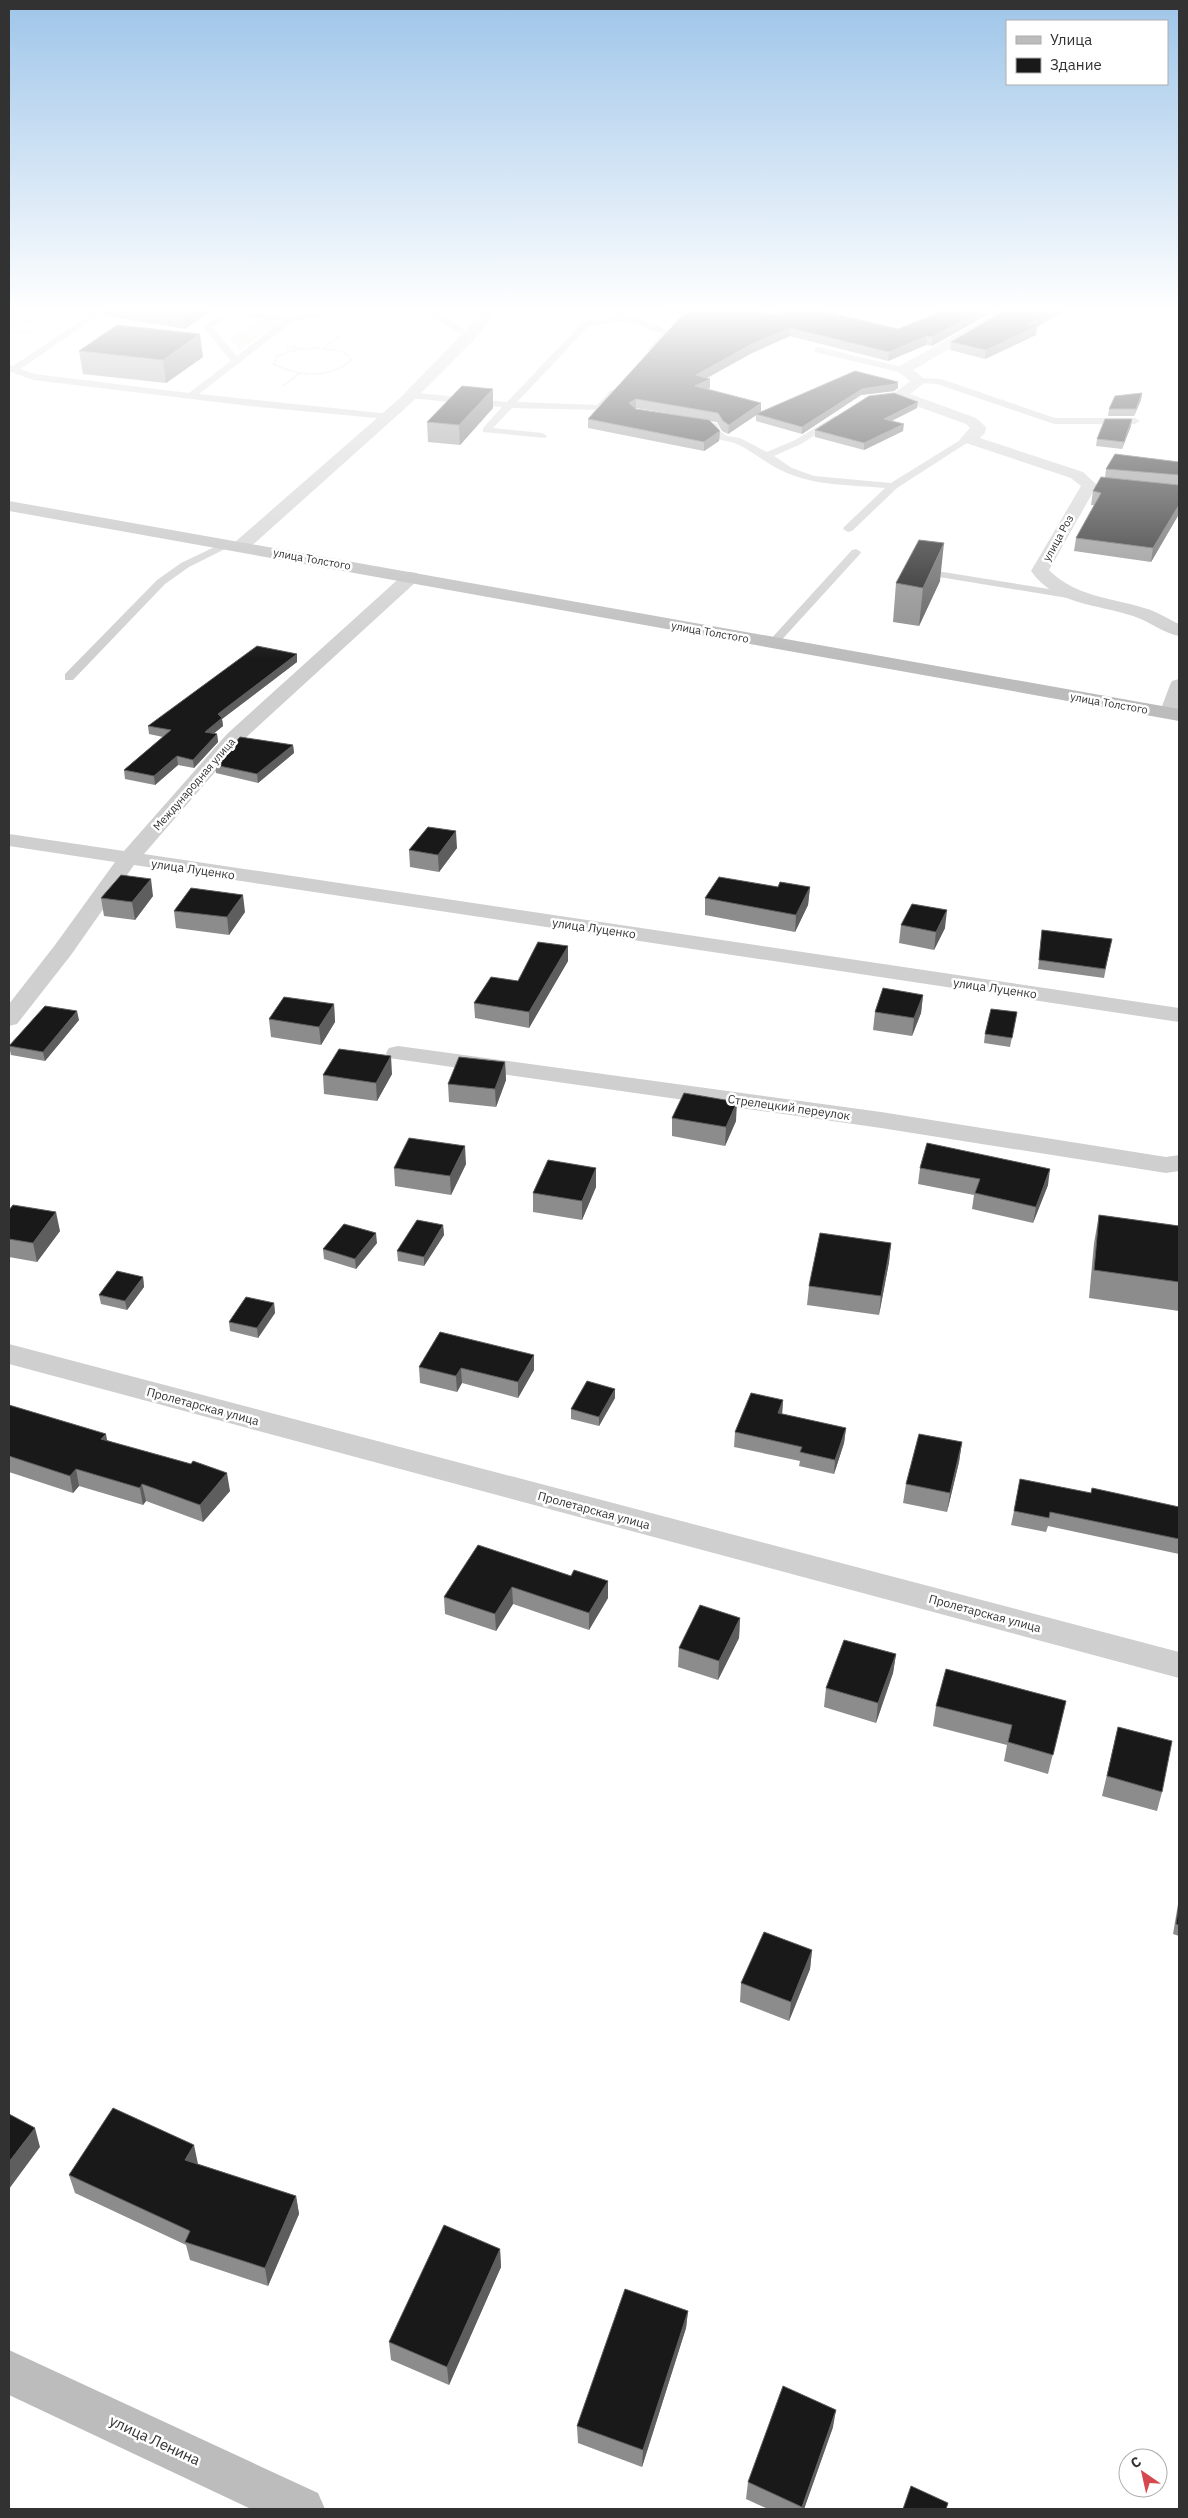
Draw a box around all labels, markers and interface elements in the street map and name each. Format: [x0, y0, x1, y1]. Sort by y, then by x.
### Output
legend [1006, 20, 1168, 85]
text: Улица [1050, 30, 1092, 49]
text: Здание [1050, 55, 1102, 74]
street label: улица Роз [1039, 512, 1077, 564]
street label: улица Толстого [272, 545, 352, 573]
street label: улица Толстого [670, 618, 750, 646]
street label: улица Толстого [1069, 689, 1149, 717]
street label: Международная улица [150, 735, 238, 833]
street label: улица Луценко [150, 856, 236, 882]
street label: улица Луценко [551, 915, 637, 941]
street label: улица Луценко [952, 975, 1038, 1001]
street label: Стрелецкий переулок [727, 1091, 852, 1123]
street label: Пролетарская улица [145, 1384, 261, 1428]
street label: Пролетарская улица [536, 1488, 652, 1532]
street label: Пролетарская улица [927, 1591, 1043, 1635]
street label: улица Ленина [107, 2411, 203, 2469]
north arrow [1118, 2448, 1168, 2498]
text: С [1127, 2452, 1145, 2472]

